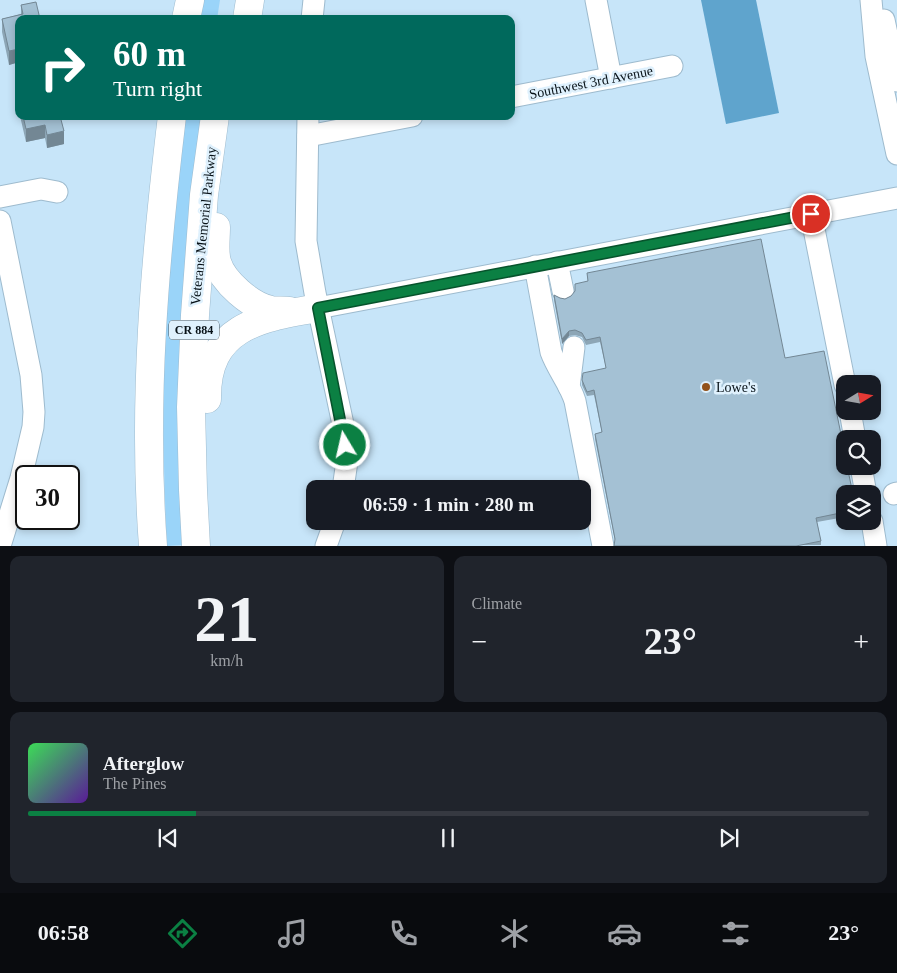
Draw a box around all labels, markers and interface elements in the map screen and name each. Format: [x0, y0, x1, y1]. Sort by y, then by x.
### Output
icon: right [30, 35, 95, 100]
text: 60 m [113, 35, 186, 74]
street label: Southwest 3rd Avenue [528, 63, 654, 102]
text: Turn right [113, 76, 202, 101]
street label: Veterans Memorial Parkway [188, 146, 219, 306]
pin [790, 193, 832, 235]
icon: arrive [797, 200, 825, 228]
road number: CR 884 [169, 320, 219, 340]
north arrow [836, 375, 881, 420]
map controls [836, 375, 881, 530]
place label: Lowe's [716, 380, 756, 395]
marker: Lowe's [700, 381, 712, 393]
position arrow [318, 418, 370, 470]
button: search [836, 430, 881, 475]
speed limit sign: 30 [15, 465, 80, 530]
button: layers [836, 485, 881, 530]
text: 06:59 · 1 min · 280 m [363, 494, 534, 515]
text: 21 [194, 583, 259, 655]
text: Climate [472, 595, 522, 612]
text: 23° [644, 620, 697, 662]
text: − [472, 626, 487, 657]
text: + [853, 626, 869, 657]
text: km/h [210, 652, 243, 669]
text: Afterglow [103, 753, 184, 774]
text: The Pines [103, 775, 167, 792]
icon: previous [154, 824, 182, 852]
icon: pause [434, 824, 462, 852]
icon: next [715, 824, 743, 852]
icon: directions [165, 916, 200, 951]
icon: music [275, 916, 310, 951]
icon: phone [386, 916, 421, 951]
icon: climate [497, 916, 532, 951]
icon: car [607, 916, 642, 951]
icon: filters [718, 916, 753, 951]
text: 06:58 [38, 920, 89, 945]
text: 23° [828, 920, 859, 945]

